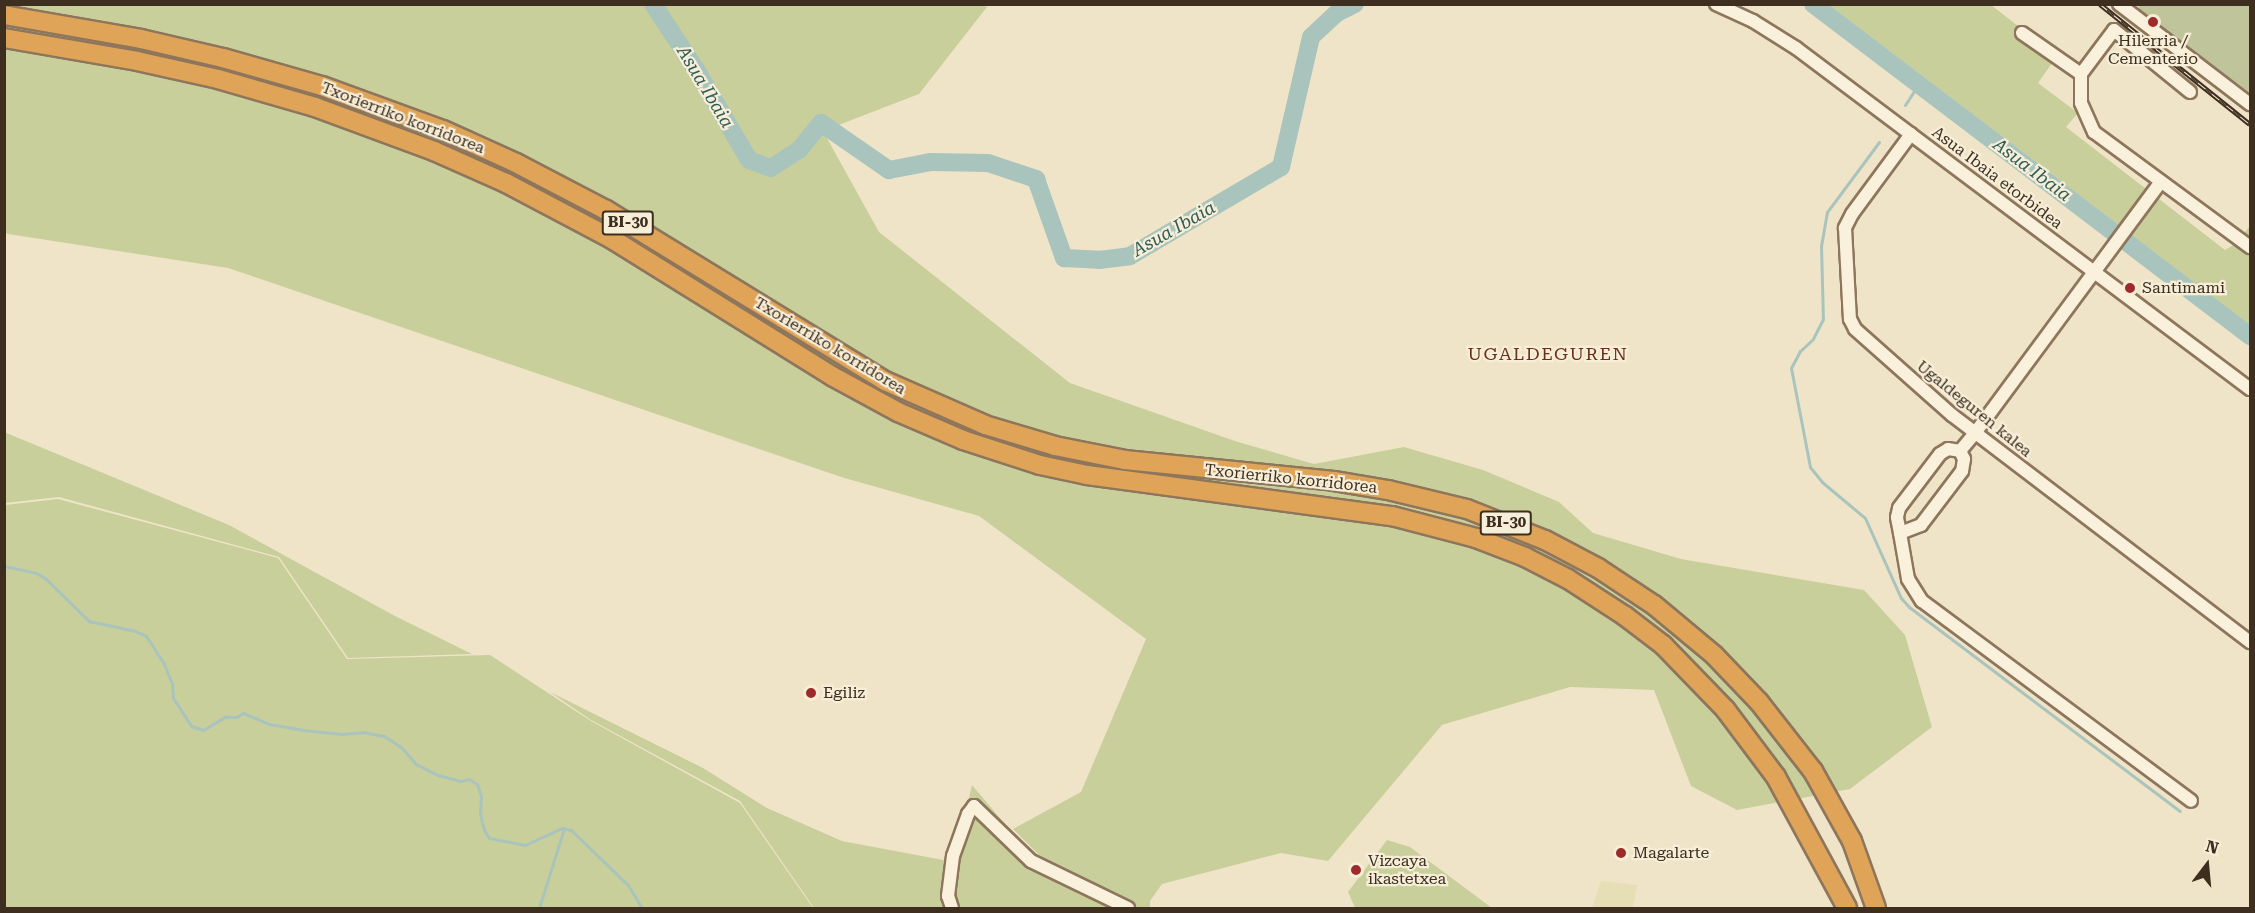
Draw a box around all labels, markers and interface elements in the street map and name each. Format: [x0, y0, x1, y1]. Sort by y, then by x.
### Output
marker: Hilerria / Cementerio [2146, 15, 2160, 29]
place label: Hilerria / Cementerio [2108, 31, 2198, 69]
water label: Asua Ibaia [672, 42, 738, 132]
street label: Txorierriko korridorea [319, 78, 487, 158]
street label: Asua Ibaia etorbidea [1928, 123, 2066, 233]
water label: Asua Ibaia [1989, 134, 2075, 206]
water label: Asua Ibaia [1129, 197, 1219, 261]
road number: BI-30 [601, 211, 655, 235]
place label: Santimami [2142, 278, 2225, 298]
marker: Santimami [2123, 281, 2137, 295]
street label: Txorierriko korridorea [751, 293, 909, 399]
district label: UGALDEGUREN [1467, 343, 1629, 365]
street label: Ugaldeguren kalea [1912, 357, 2036, 461]
street label: Txorierriko korridorea [1204, 460, 1378, 498]
road number: BI-30 [1479, 511, 1533, 535]
place label: Egiliz [823, 683, 865, 703]
marker: Egiliz [804, 686, 818, 700]
north arrow [2177, 835, 2237, 895]
text: N [2204, 836, 2221, 858]
place label: Magalarte [1633, 843, 1709, 863]
marker: Magalarte [1614, 846, 1628, 860]
place label: Vizcaya ikastetxea [1368, 851, 1446, 889]
marker: Vizcaya ikastetxea [1349, 863, 1363, 877]

